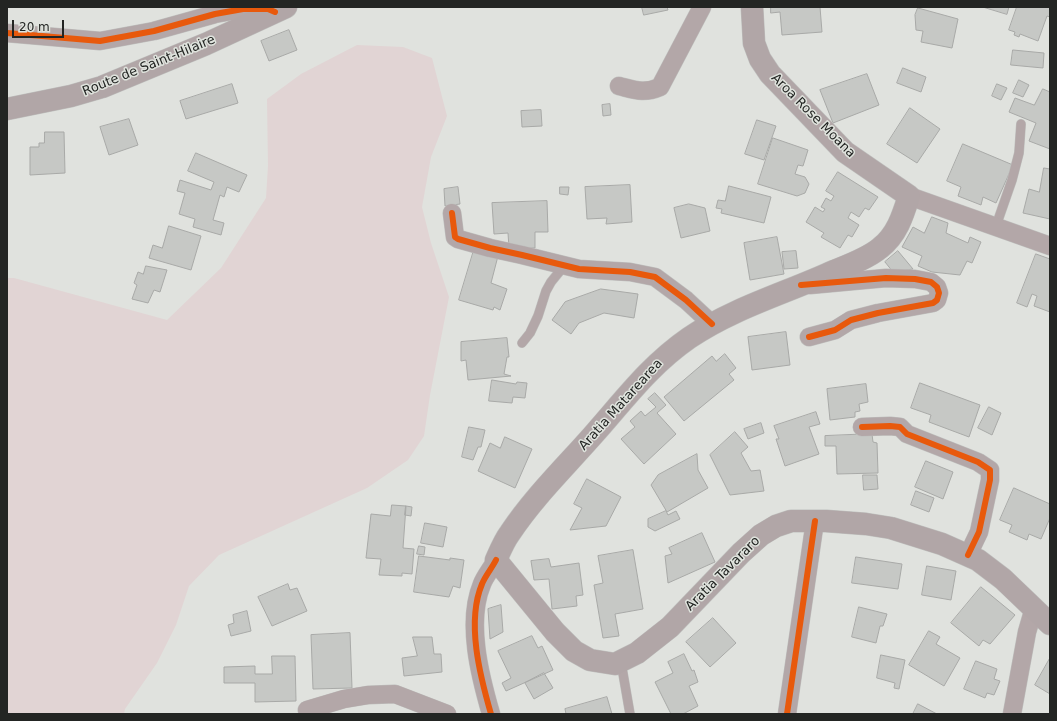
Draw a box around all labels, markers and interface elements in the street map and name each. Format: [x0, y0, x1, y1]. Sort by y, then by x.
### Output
scale bar [14, 12, 66, 38]
text: 20 m [19, 20, 50, 34]
street label: Route de Saint-Hilaire [80, 32, 218, 100]
street label: Aroa Rose Moana [768, 71, 858, 161]
street label: Aratia Matarearea [576, 356, 666, 454]
street label: Aratia Tavararo [683, 534, 763, 614]

